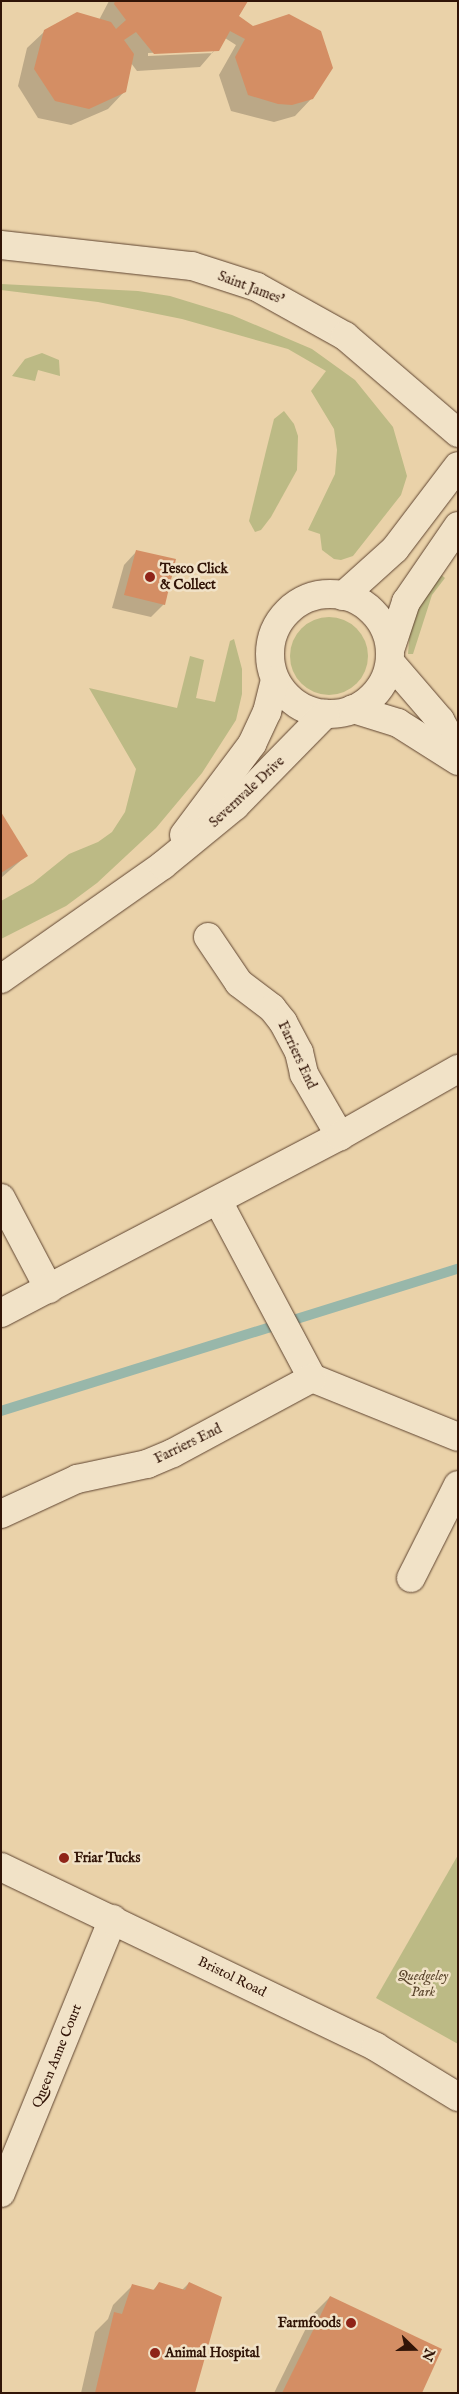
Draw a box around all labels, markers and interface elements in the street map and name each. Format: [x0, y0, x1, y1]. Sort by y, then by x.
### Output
street label: Saint James' [216, 268, 286, 308]
place label: Tesco Click & Collect [160, 561, 228, 594]
marker: Tesco Click & Collect [144, 571, 156, 583]
street label: Severnvale Drive [206, 753, 288, 831]
street label: Farriers End [274, 1018, 320, 1092]
street label: Farriers End [152, 1420, 224, 1468]
place label: Friar Tucks [74, 1850, 140, 1866]
marker: Friar Tucks [58, 1852, 70, 1864]
street label: Bristol Road [195, 1953, 269, 2001]
park label: Quedgeley Park [398, 1968, 448, 2000]
street label: Queen Anne Court [28, 2002, 86, 2110]
place label: Farmfoods [278, 2315, 341, 2331]
marker: Farmfoods [345, 2317, 357, 2329]
north arrow [389, 2324, 439, 2374]
place label: Animal Hospital [165, 2345, 260, 2361]
text: N [417, 2346, 439, 2364]
marker: Animal Hospital [149, 2347, 161, 2359]

